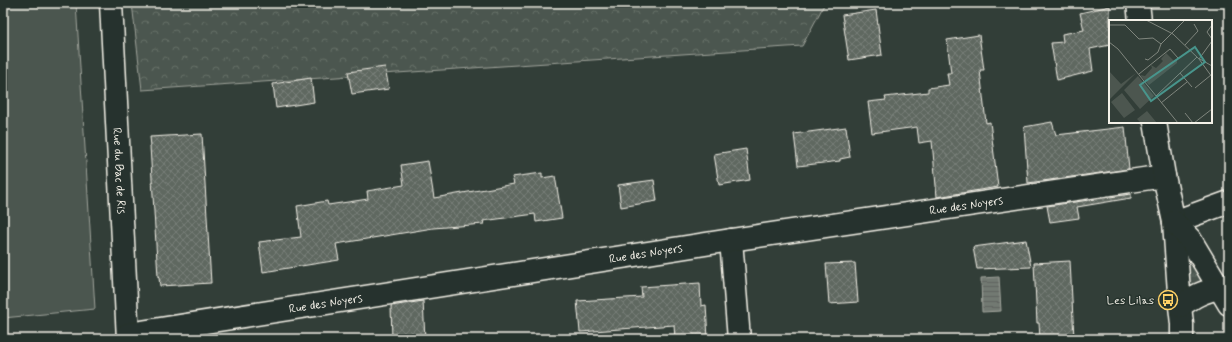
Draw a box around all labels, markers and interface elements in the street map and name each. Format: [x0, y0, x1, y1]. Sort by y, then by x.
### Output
inset map [1109, 20, 1212, 123]
street label: Rue du Bac de Ris [108, 127, 129, 215]
street label: Rue des Noyers [928, 193, 1004, 220]
street label: Rue des Noyers [608, 241, 684, 268]
bus stop icon: Les Lilas [1157, 289, 1179, 311]
street label: Rue des Noyers [288, 291, 364, 318]
place label: Les Lilas [1107, 293, 1154, 309]

